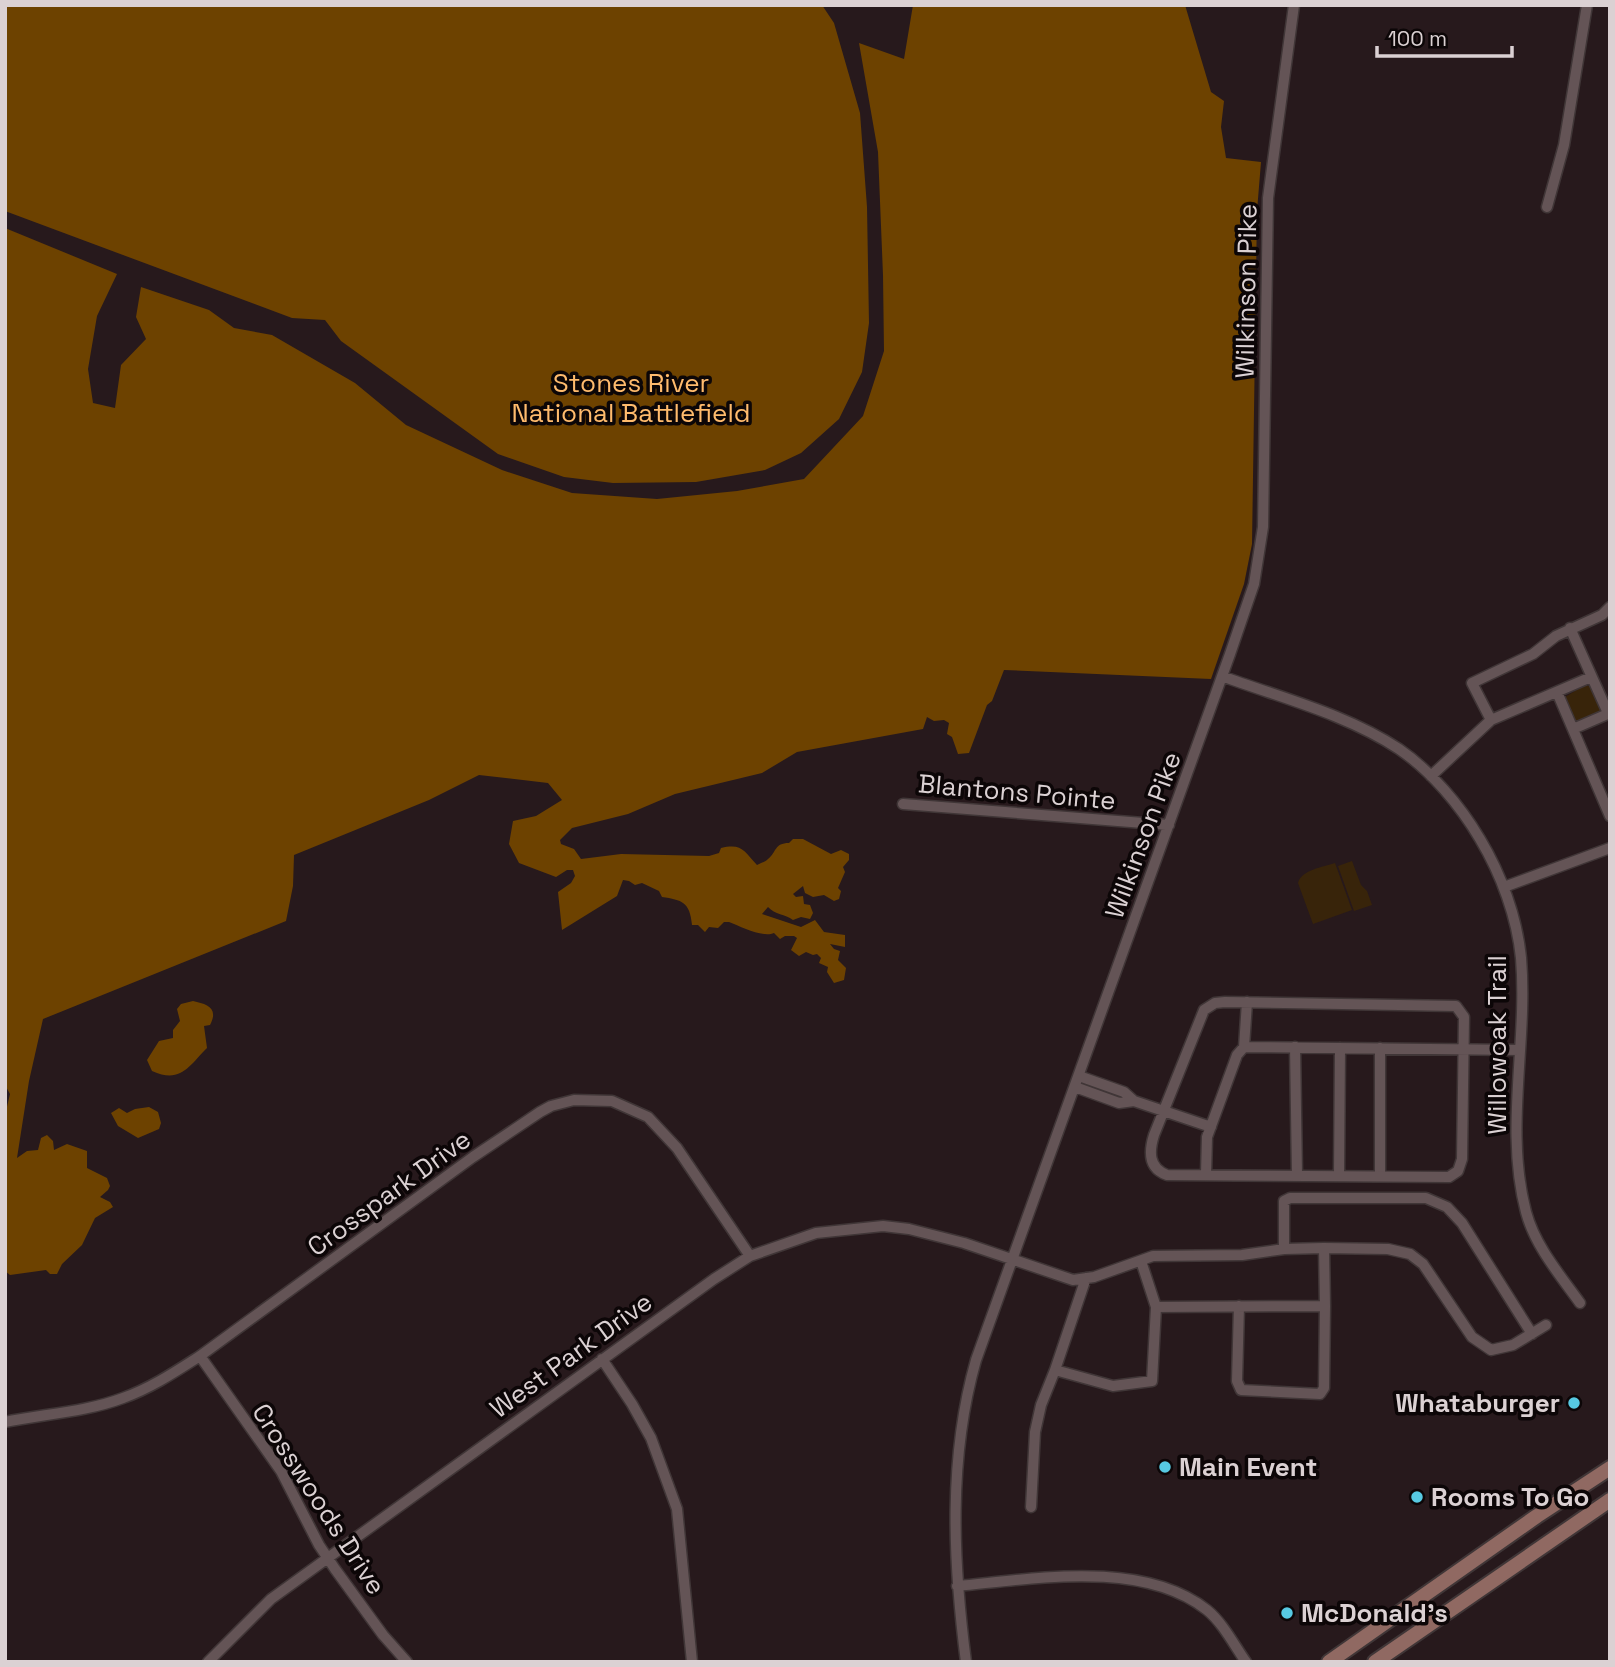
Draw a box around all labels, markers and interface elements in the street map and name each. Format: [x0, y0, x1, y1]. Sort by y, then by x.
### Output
scale bar [1377, 14, 1512, 58]
text: 100 m [1388, 25, 1447, 52]
street label: Wilkinson Pike [1227, 203, 1265, 379]
park label: Stones River National Battlefield [511, 366, 751, 430]
street label: Wilkinson Pike [1097, 747, 1189, 923]
street label: Blantons Pointe [917, 766, 1117, 818]
street label: Willowoak Trail [1480, 955, 1514, 1135]
street label: Crosspark Drive [301, 1122, 477, 1264]
street label: West Park Drive [483, 1285, 659, 1425]
place label: Whataburger [1395, 1386, 1560, 1420]
marker: Whataburger [1566, 1395, 1582, 1411]
street label: Crosswoods Drive [244, 1397, 394, 1601]
place label: Main Event [1179, 1450, 1317, 1484]
marker: Main Event [1157, 1459, 1173, 1475]
place label: Rooms To Go [1431, 1480, 1589, 1514]
marker: Rooms To Go [1409, 1489, 1425, 1505]
place label: McDonald's [1301, 1596, 1448, 1630]
marker: McDonald's [1279, 1605, 1295, 1621]

